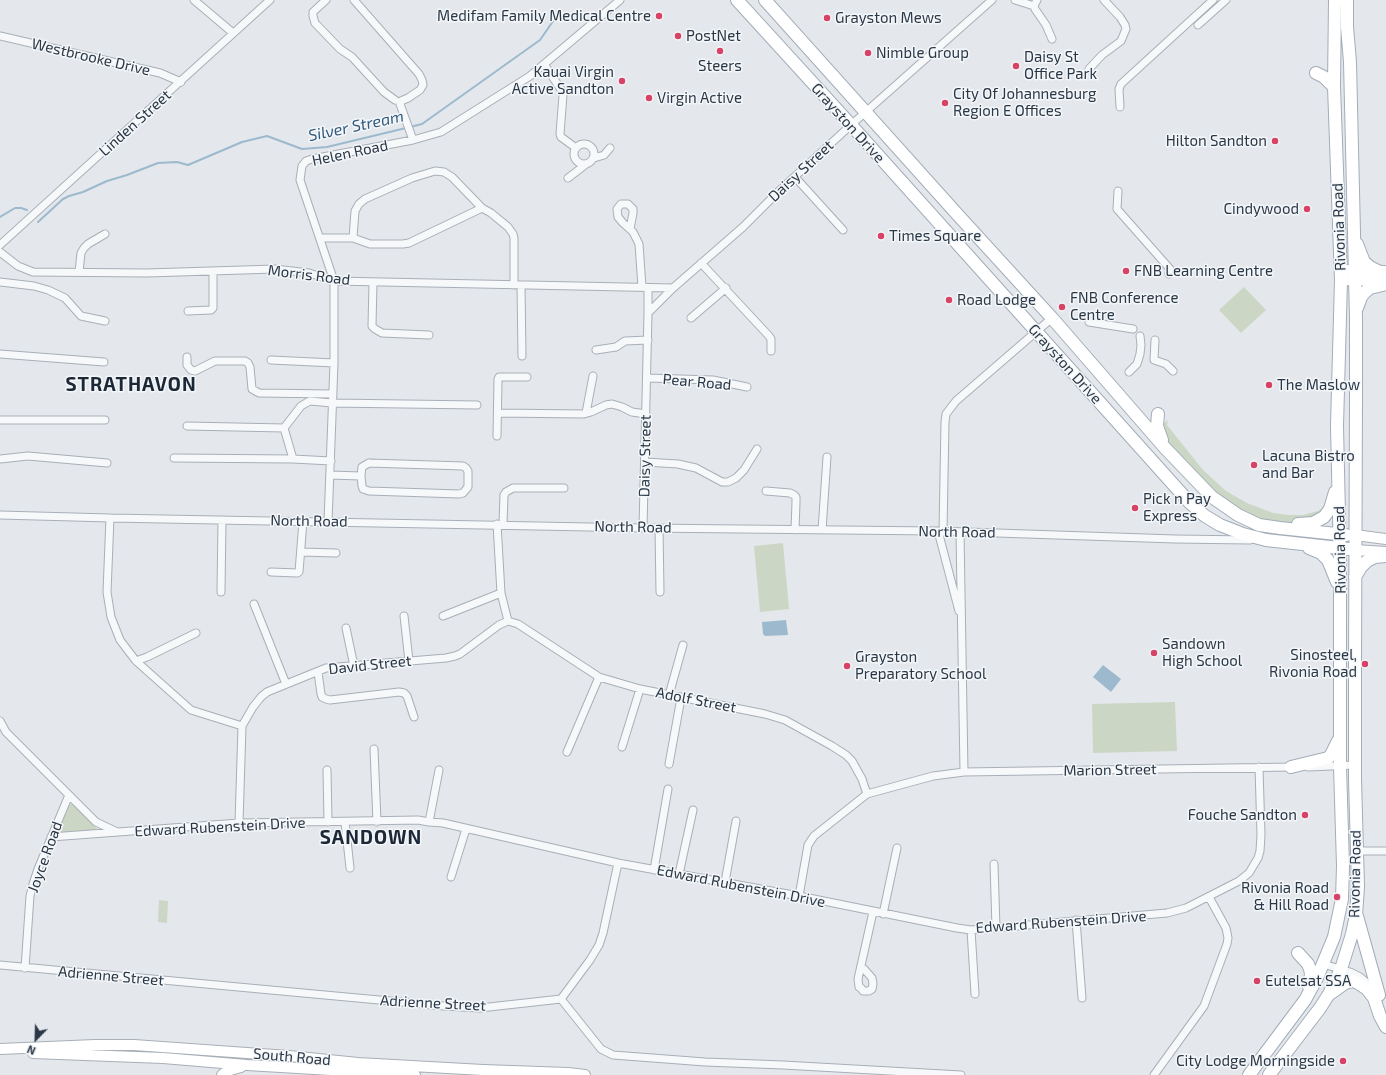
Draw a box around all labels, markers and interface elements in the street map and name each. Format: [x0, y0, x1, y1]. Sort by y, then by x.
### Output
place label: Medifam Family Medical Centre [437, 7, 651, 25]
place label: Grayston Mews [835, 9, 942, 27]
marker: Medifam Family Medical Centre [654, 11, 664, 21]
marker: Grayston Mews [822, 13, 832, 23]
place label: PostNet [686, 27, 741, 45]
marker: PostNet [673, 31, 683, 41]
street label: Westbrooke Drive [30, 35, 152, 79]
place label: Nimble Group [876, 44, 969, 62]
marker: Steers [715, 46, 725, 56]
marker: Nimble Group [863, 48, 873, 58]
place label: Daisy St Office Park [1024, 48, 1097, 83]
place label: Steers [698, 57, 742, 75]
marker: Daisy St Office Park [1011, 61, 1021, 71]
place label: Kauai Virgin Active Sandton [512, 63, 614, 98]
marker: Kauai Virgin Active Sandton [617, 76, 627, 86]
street label: Grayston Drive [807, 79, 889, 167]
place label: City Of Johannesburg Region E Offices [953, 85, 1096, 120]
street label: Linden Street [95, 86, 175, 160]
place label: Virgin Active [657, 89, 742, 107]
marker: Virgin Active [644, 93, 654, 103]
marker: City Of Johannesburg Region E Offices [940, 98, 950, 108]
water label: Silver Stream [306, 107, 406, 145]
place label: Hilton Sandton [1166, 132, 1267, 150]
street label: Helen Road [310, 136, 390, 170]
street label: Daisy Street [765, 136, 837, 206]
marker: Hilton Sandton [1270, 136, 1280, 146]
street label: Rivonia Road [1328, 183, 1350, 271]
place label: Cindywood [1224, 200, 1299, 218]
marker: Cindywood [1302, 204, 1312, 214]
place label: Times Square [889, 227, 981, 245]
marker: Times Square [876, 231, 886, 241]
street label: Morris Road [267, 261, 351, 289]
place label: FNB Learning Centre [1134, 262, 1273, 280]
marker: FNB Learning Centre [1121, 266, 1131, 276]
place label: FNB Conference Centre [1070, 289, 1179, 324]
place label: Road Lodge [957, 291, 1036, 309]
marker: Road Lodge [944, 295, 954, 305]
marker: FNB Conference Centre [1057, 302, 1067, 312]
street label: Grayston Drive [1024, 320, 1106, 408]
street label: Pear Road [662, 370, 732, 394]
district label: STRATHAVON [65, 374, 197, 396]
place label: The Maslow [1277, 376, 1360, 394]
marker: The Maslow [1264, 380, 1274, 390]
street label: Daisy Street [635, 415, 655, 497]
place label: Lacuna Bistro and Bar [1262, 447, 1355, 482]
marker: Lacuna Bistro and Bar [1249, 460, 1259, 470]
place label: Pick n Pay Express [1143, 490, 1211, 525]
marker: Pick n Pay Express [1130, 503, 1140, 513]
street label: Rivonia Road [1330, 506, 1350, 594]
street label: North Road [270, 511, 348, 531]
street label: North Road [594, 517, 672, 537]
street label: North Road [918, 522, 996, 542]
place label: Sandown High School [1162, 635, 1242, 670]
place label: Sinosteel, Rivonia Road [1269, 646, 1357, 681]
place label: Grayston Preparatory School [855, 648, 986, 683]
marker: Sandown High School [1149, 648, 1159, 658]
street label: David Street [328, 652, 412, 678]
marker: Sinosteel, Rivonia Road [1360, 659, 1370, 669]
marker: Grayston Preparatory School [842, 661, 852, 671]
street label: Adolf Street [654, 683, 738, 717]
street label: Marion Street [1063, 760, 1157, 780]
place label: Fouche Sandton [1188, 806, 1297, 824]
marker: Fouche Sandton [1300, 810, 1310, 820]
street label: Edward Rubenstein Drive [134, 814, 306, 840]
street label: Joyce Road [24, 819, 66, 895]
district label: SANDOWN [320, 827, 422, 849]
street label: Rivonia Road [1345, 830, 1365, 918]
street label: Edward Rubenstein Drive [655, 861, 827, 911]
place label: Rivonia Road & Hill Road [1241, 879, 1329, 914]
marker: Rivonia Road & Hill Road [1332, 892, 1342, 902]
street label: Edward Rubenstein Drive [975, 907, 1147, 937]
street label: Adrienne Street [57, 962, 165, 990]
place label: Eutelsat SSA [1265, 972, 1351, 990]
marker: Eutelsat SSA [1252, 976, 1262, 986]
street label: Adrienne Street [379, 991, 487, 1015]
north arrow [16, 1019, 56, 1059]
text: N [25, 1043, 37, 1058]
street label: South Road [252, 1045, 332, 1069]
place label: City Lodge Morningside [1176, 1052, 1335, 1070]
marker: City Lodge Morningside [1338, 1056, 1348, 1066]

